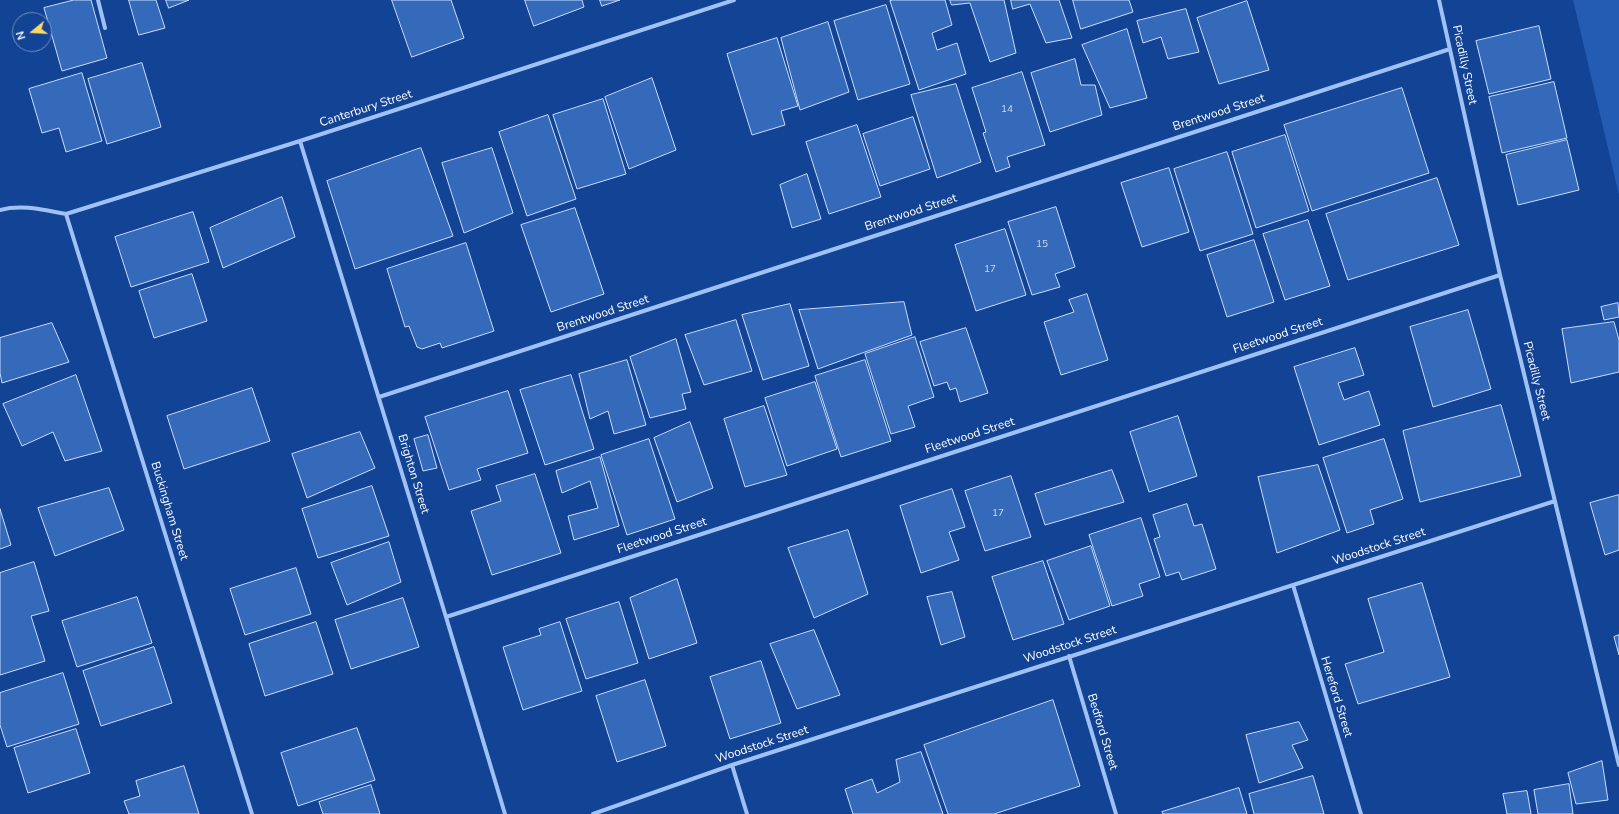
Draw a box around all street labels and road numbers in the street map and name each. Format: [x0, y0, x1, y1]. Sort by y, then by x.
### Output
street label: Picadilly Street [1449, 24, 1479, 106]
street label: Canterbury Street [318, 87, 414, 131]
street label: Brentwood Street [1171, 91, 1267, 135]
street label: Brentwood Street [863, 191, 959, 235]
street label: Brentwood Street [555, 292, 651, 336]
street label: Fleetwood Street [1231, 315, 1325, 357]
street label: Picadilly Street [1519, 340, 1553, 422]
street label: Fleetwood Street [923, 415, 1017, 457]
street label: Brighton Street [394, 432, 432, 516]
street label: Buckingham Street [147, 460, 191, 562]
street label: Fleetwood Street [615, 515, 709, 557]
street label: Woodstock Street [1331, 525, 1427, 569]
street label: Woodstock Street [1022, 623, 1118, 667]
street label: Hereford Street [1317, 655, 1355, 739]
street label: Bedford Street [1084, 692, 1120, 772]
street label: Woodstock Street [714, 723, 810, 767]

